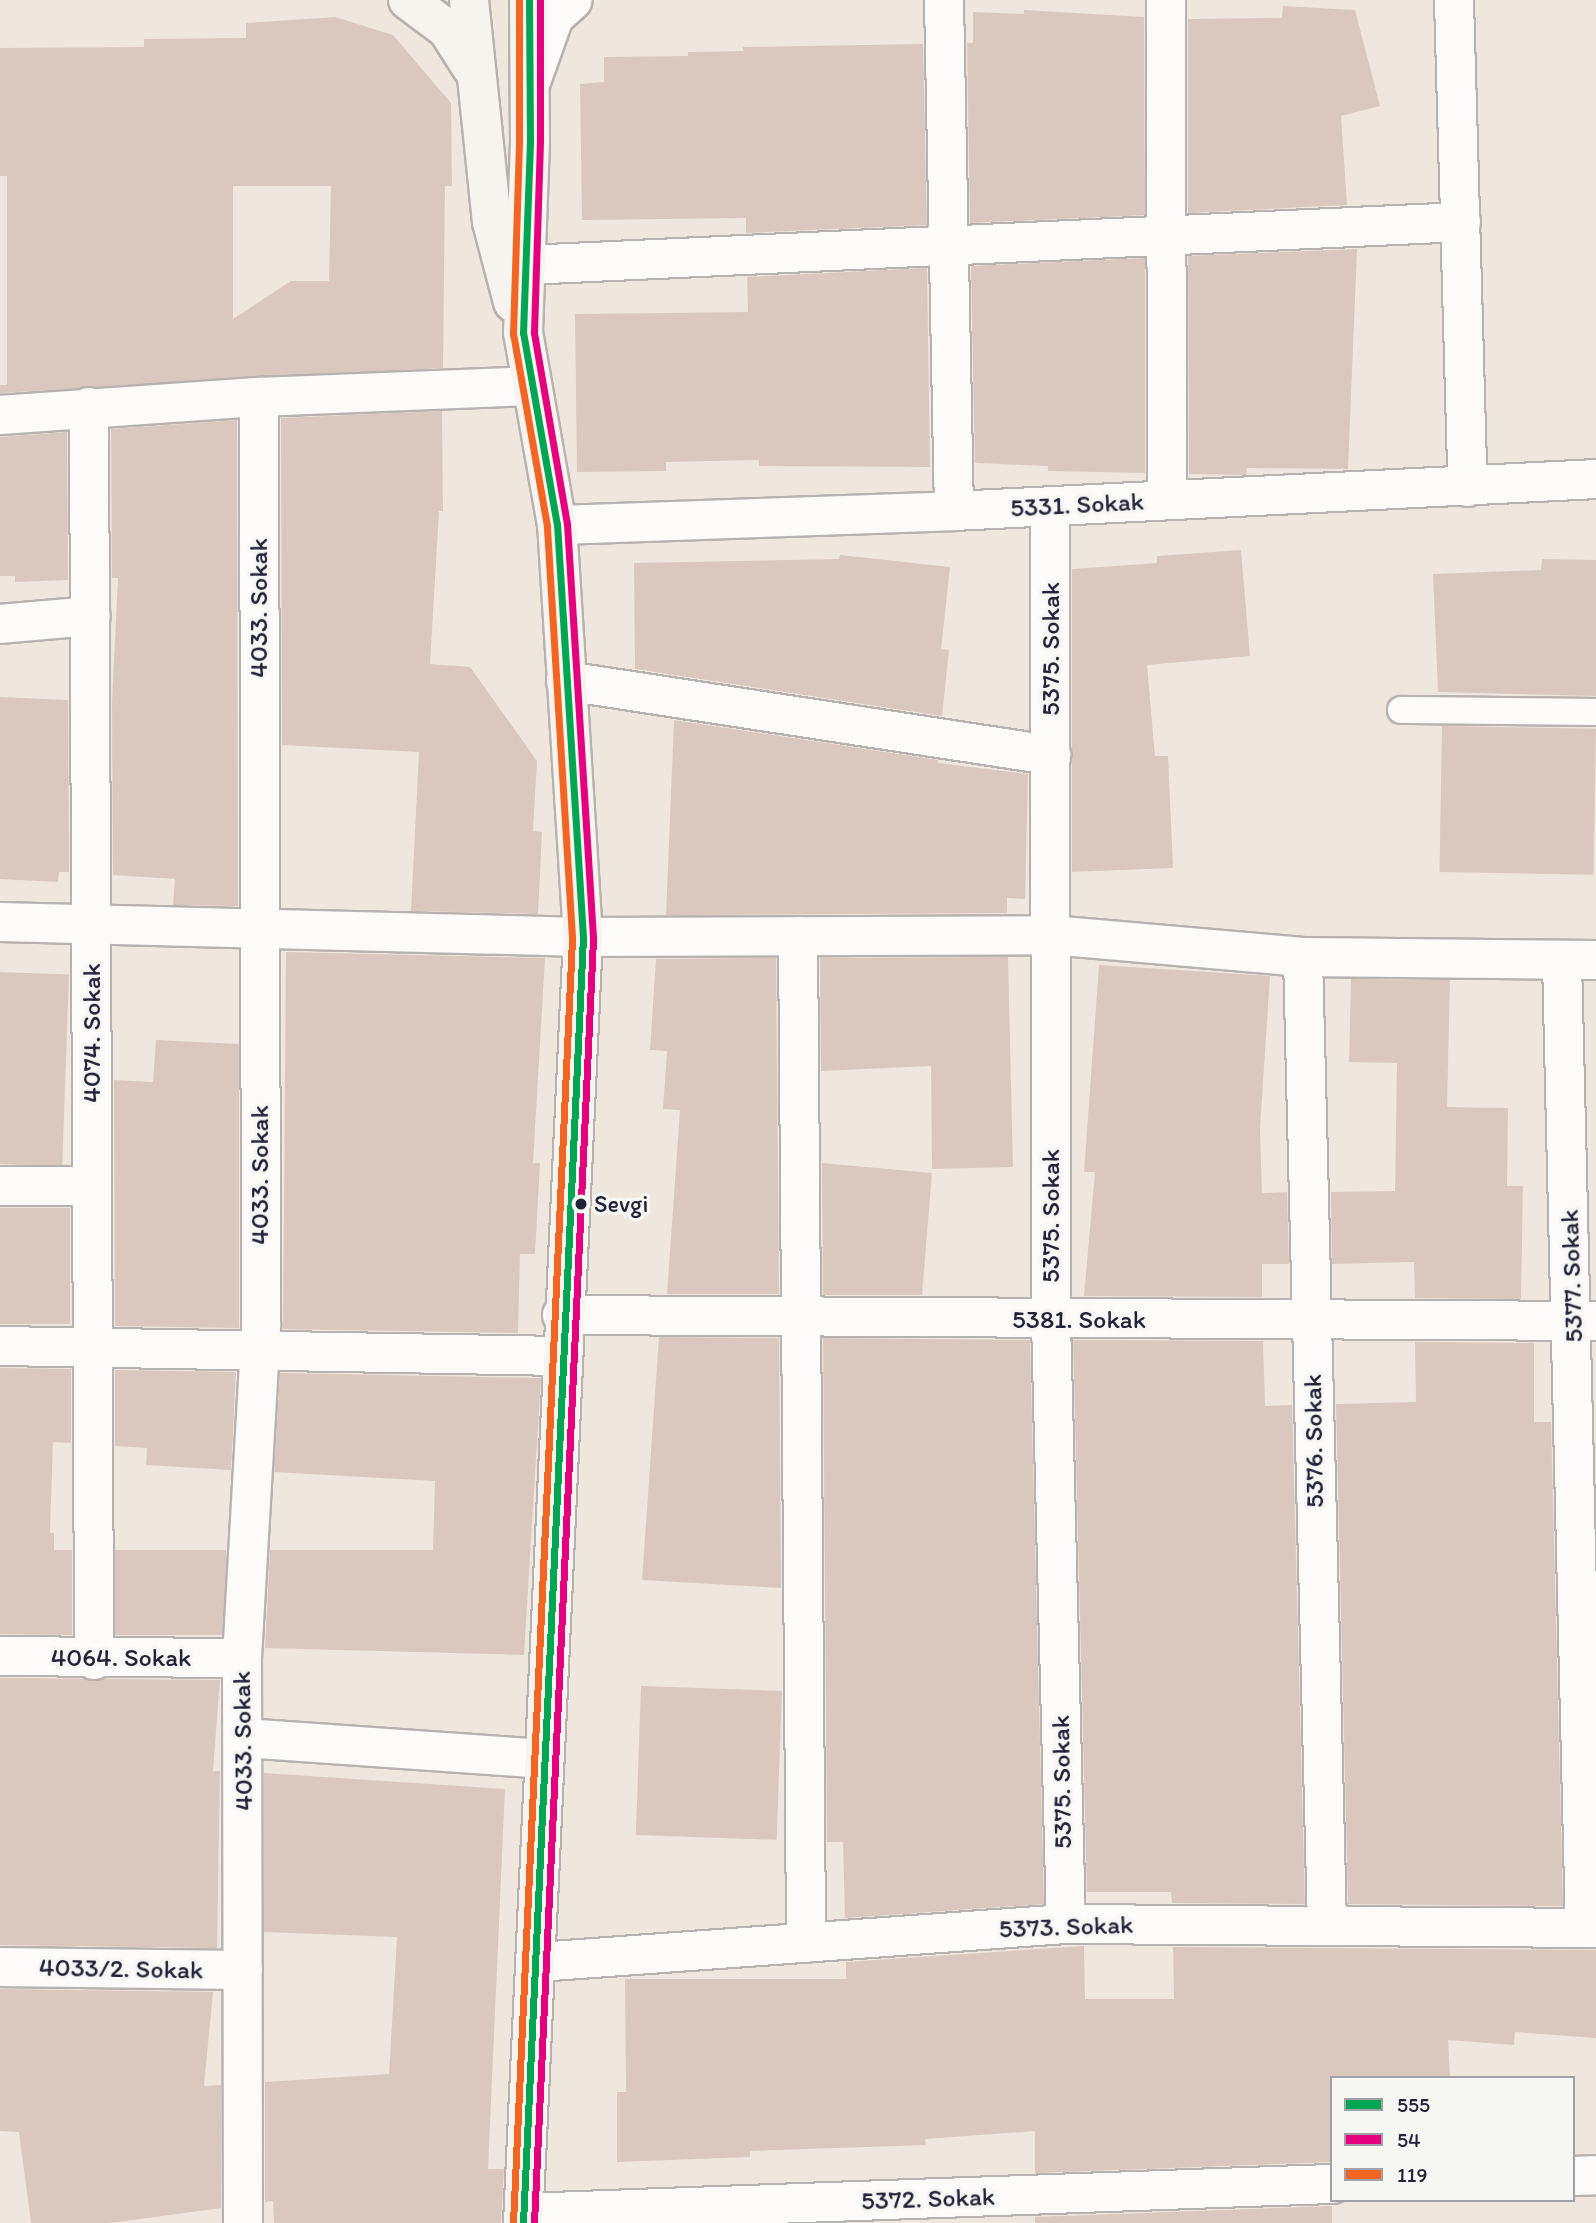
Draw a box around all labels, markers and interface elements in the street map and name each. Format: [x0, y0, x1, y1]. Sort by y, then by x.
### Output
street label: 5331. Sokak [1009, 486, 1145, 524]
street label: 4033. Sokak [243, 538, 275, 678]
street label: 5375. Sokak [1035, 582, 1067, 716]
street label: 4074. Sokak [76, 963, 108, 1103]
street label: 4033. Sokak [244, 1105, 276, 1245]
street label: 5375. Sokak [1035, 1149, 1067, 1283]
place label: Sevgi [594, 1190, 648, 1218]
marker: Sevgi [574, 1197, 588, 1211]
street label: 5377. Sokak [1554, 1209, 1590, 1343]
street label: 5381. Sokak [1012, 1304, 1146, 1336]
street label: 5376. Sokak [1297, 1374, 1331, 1508]
street label: 4064. Sokak [51, 1642, 191, 1674]
street label: 4033. Sokak [226, 1671, 260, 1811]
street label: 5375. Sokak [1045, 1715, 1079, 1849]
street label: 5373. Sokak [998, 1909, 1134, 1945]
street label: 4033/2. Sokak [39, 1952, 203, 1986]
legend [1330, 2076, 1575, 2202]
text: 555 [1397, 2092, 1430, 2117]
text: 54 [1397, 2127, 1421, 2152]
text: 119 [1397, 2162, 1427, 2187]
street label: 5372. Sokak [860, 2181, 996, 2217]

